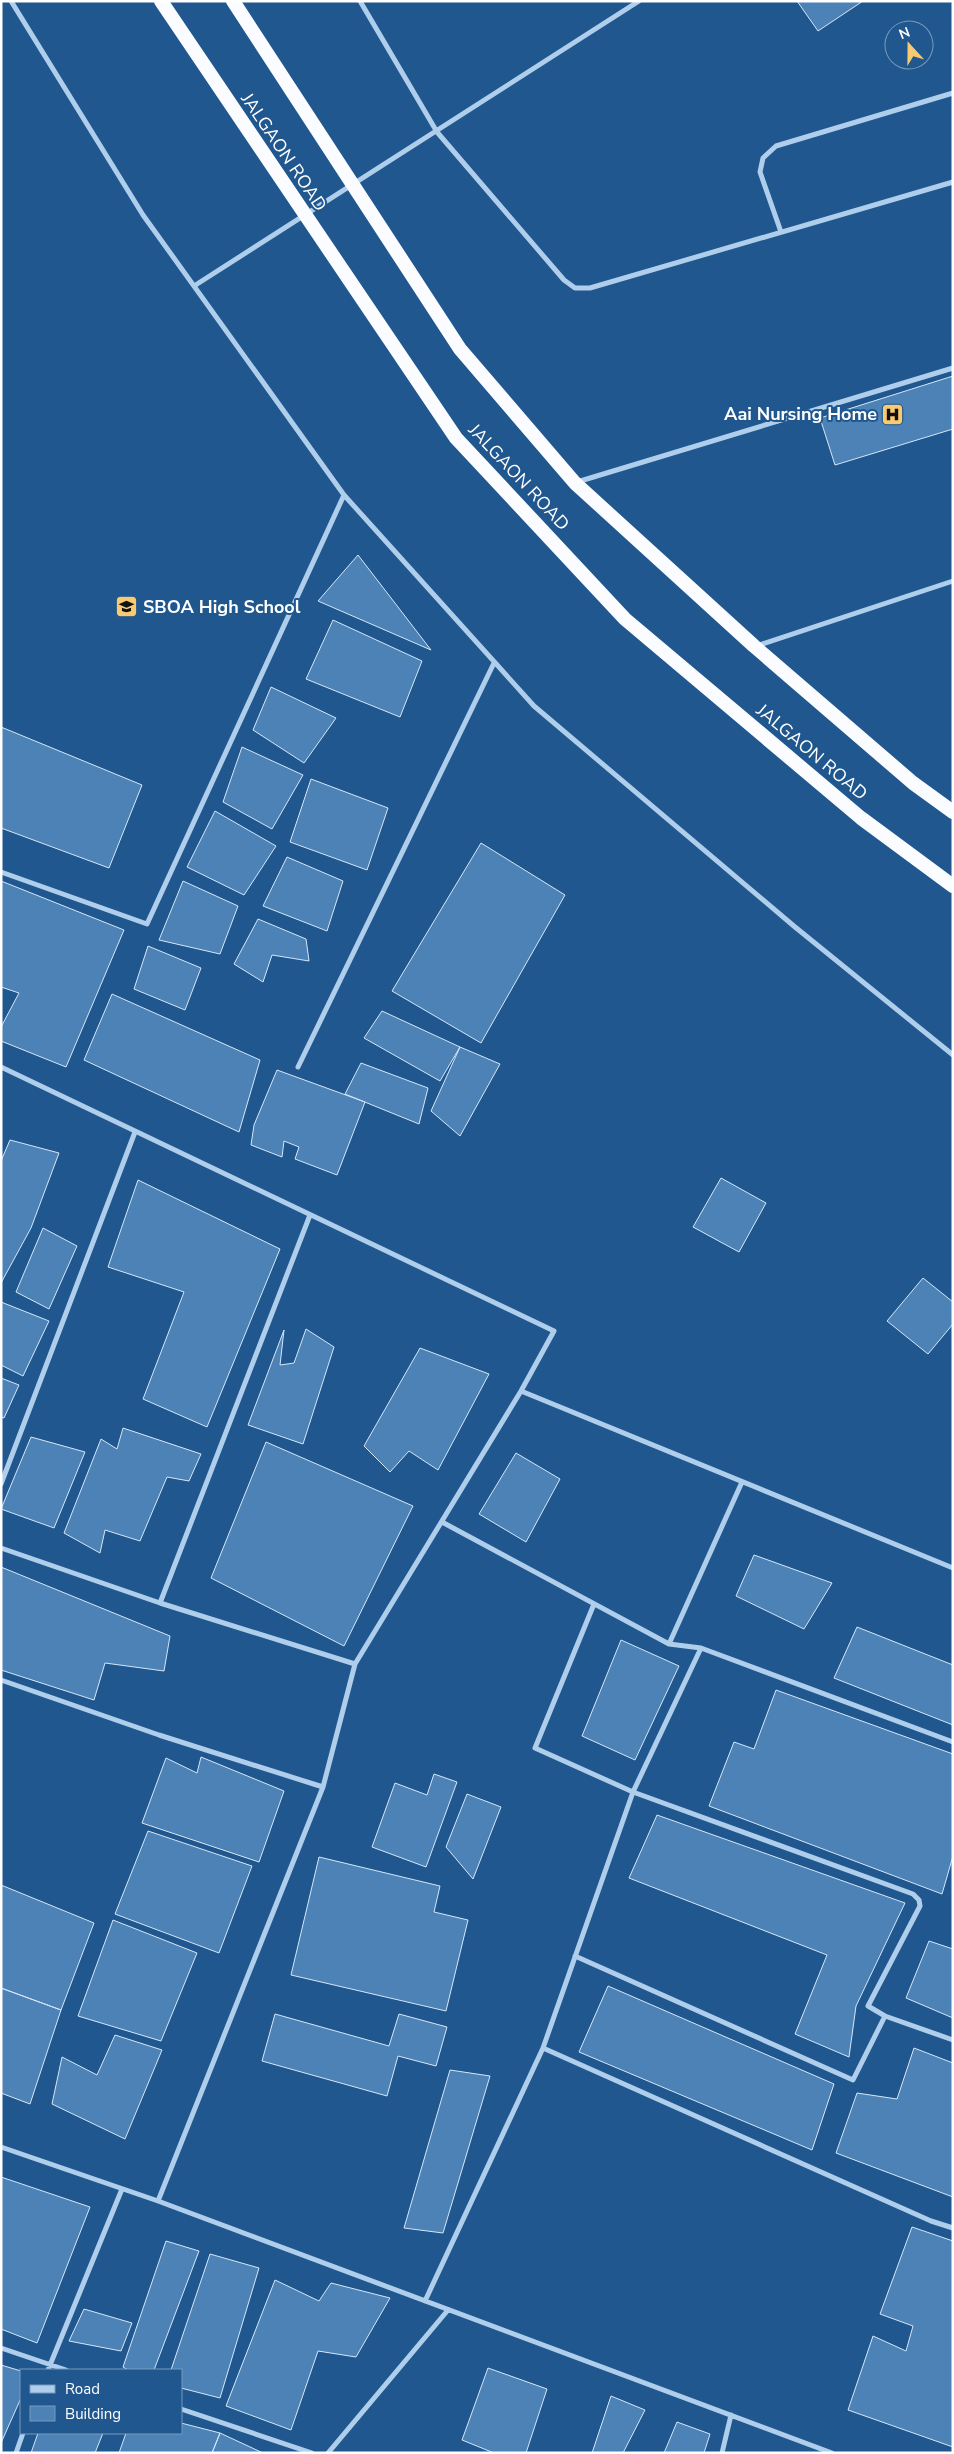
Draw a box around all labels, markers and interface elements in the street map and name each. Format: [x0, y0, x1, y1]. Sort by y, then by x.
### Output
north arrow [884, 20, 934, 70]
text: N [896, 23, 913, 44]
street label: JALGAON ROAD [235, 87, 332, 216]
place label: Aai Nursing Home [724, 402, 877, 426]
hospital icon: Aai Nursing Home [881, 402, 905, 426]
street label: JALGAON ROAD [463, 418, 575, 536]
school or university icon: SBOA High School [115, 595, 139, 619]
place label: SBOA High School [143, 595, 301, 619]
street label: JALGAON ROAD [751, 698, 872, 805]
legend [20, 2369, 182, 2434]
text: Road [65, 2379, 100, 2399]
text: Building [65, 2404, 121, 2424]

